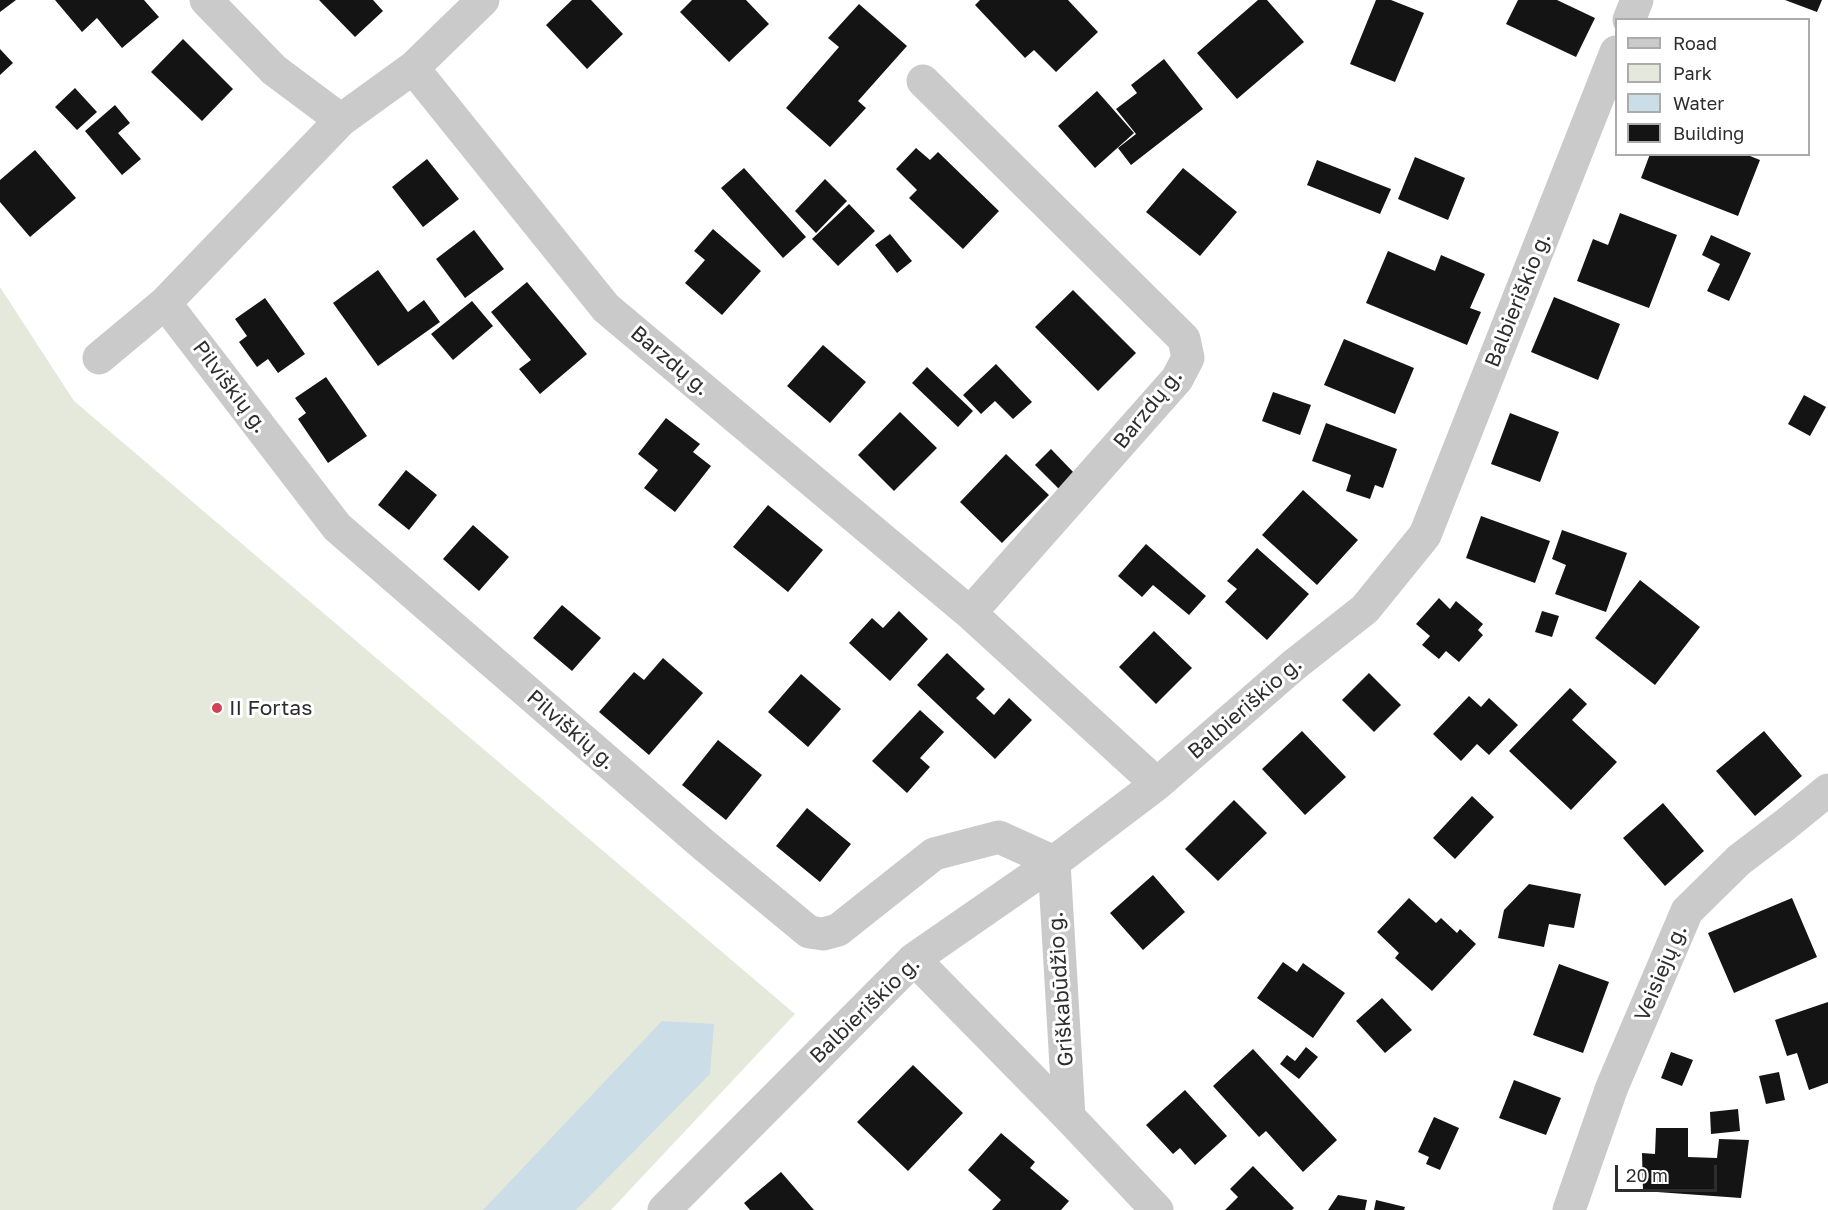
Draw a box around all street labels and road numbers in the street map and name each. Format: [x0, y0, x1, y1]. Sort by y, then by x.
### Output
street label: Balbieriškio g. [1480, 229, 1556, 371]
street label: Barzdų g. [625, 321, 715, 401]
street label: Pilviškių g. [187, 336, 273, 438]
street label: Barzdų g. [1108, 364, 1188, 454]
street label: Balbieriškio g. [1183, 652, 1307, 764]
street label: Pilviškių g. [522, 685, 620, 775]
street label: Griškabūdžio g. [1043, 911, 1079, 1067]
street label: Veisiejų g. [1629, 921, 1693, 1025]
street label: Balbieriškio g. [805, 951, 925, 1069]

